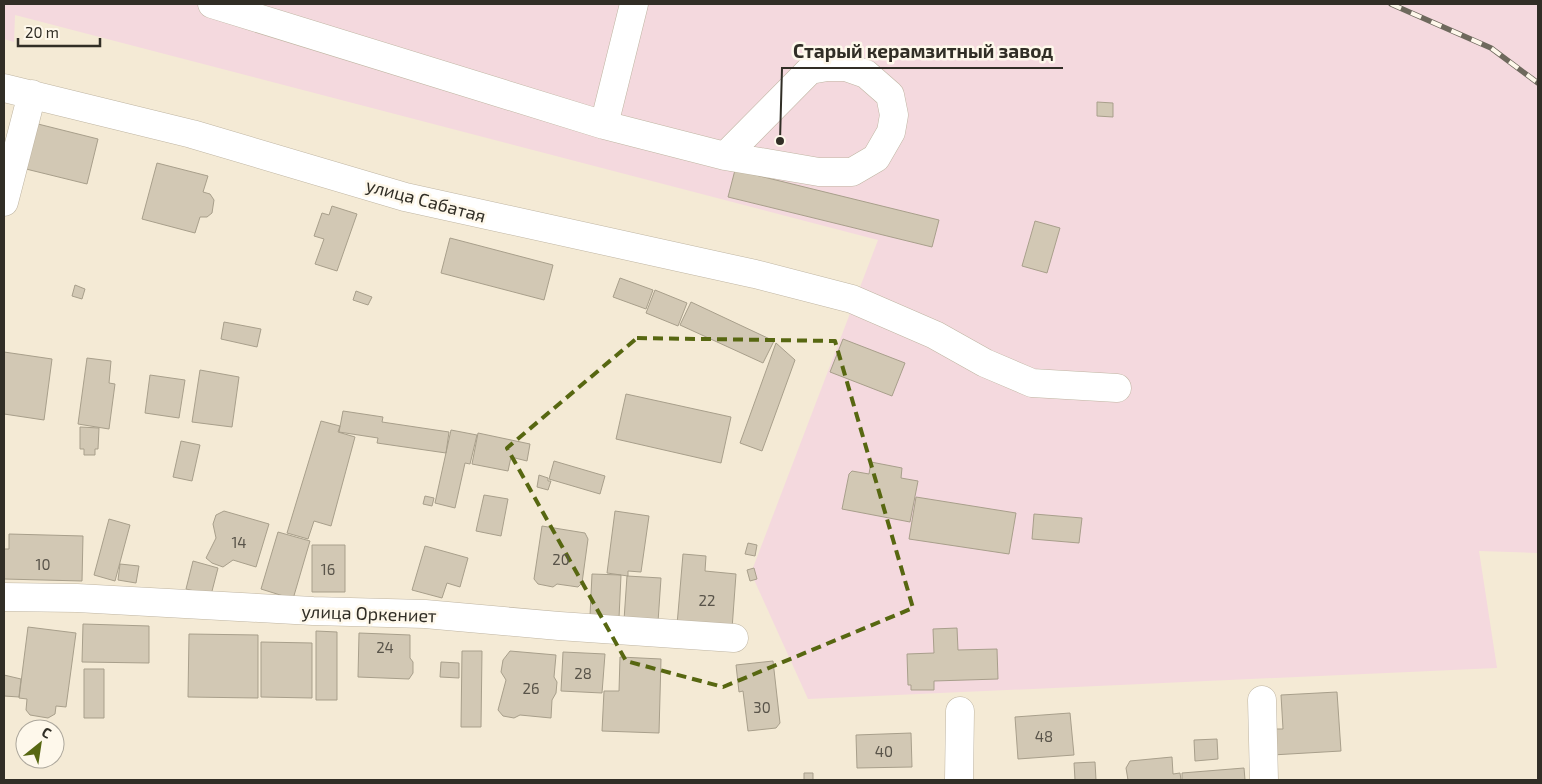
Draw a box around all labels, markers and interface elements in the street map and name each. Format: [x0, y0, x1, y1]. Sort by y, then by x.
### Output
scale bar [18, 15, 100, 47]
text: 20 m [25, 23, 59, 41]
callout: Старый керамзитный завод [782, 34, 1063, 68]
text: Старый керамзитный завод [793, 39, 1053, 62]
street label: улица Сабатая [364, 173, 488, 227]
house number: 14 [231, 533, 247, 551]
house number: 20 [552, 550, 570, 568]
house number: 10 [35, 555, 51, 573]
house number: 16 [321, 560, 335, 578]
house number: 22 [699, 591, 715, 609]
street label: улица Оркениет [301, 600, 437, 626]
house number: 24 [376, 638, 394, 656]
house number: 28 [574, 664, 592, 682]
house number: 26 [522, 679, 540, 697]
house number: 30 [753, 698, 771, 716]
north arrow [15, 719, 65, 769]
text: С [39, 723, 55, 742]
house number: 48 [1035, 727, 1053, 745]
house number: 40 [875, 742, 893, 760]

